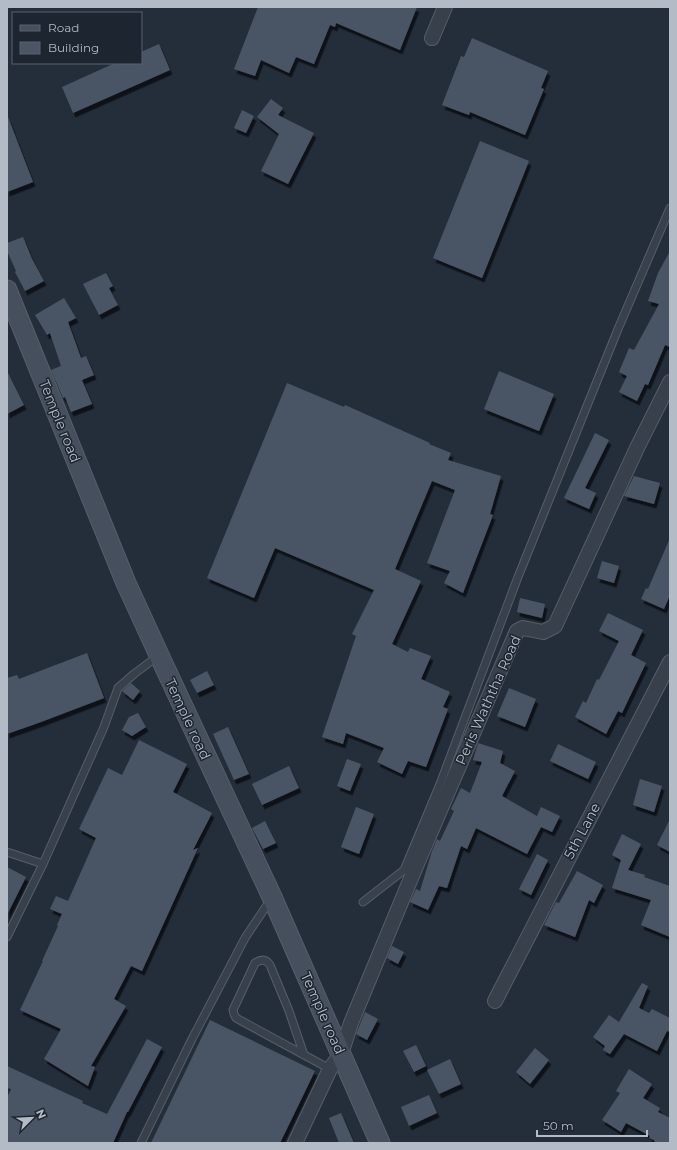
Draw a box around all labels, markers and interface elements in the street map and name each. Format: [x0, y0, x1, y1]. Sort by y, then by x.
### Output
legend [12, 12, 142, 64]
text: Road [48, 20, 79, 35]
text: Building [48, 40, 99, 55]
street label: Temple road [35, 377, 85, 465]
street label: Peris Waththa Road [451, 632, 525, 768]
street label: Temple road [161, 675, 215, 763]
street label: 5th Lane [560, 800, 604, 862]
street label: Temple road [297, 969, 349, 1057]
north arrow [12, 1098, 52, 1138]
text: N [33, 1107, 49, 1121]
scale bar [537, 1112, 647, 1138]
text: 50 m [543, 1118, 574, 1133]

